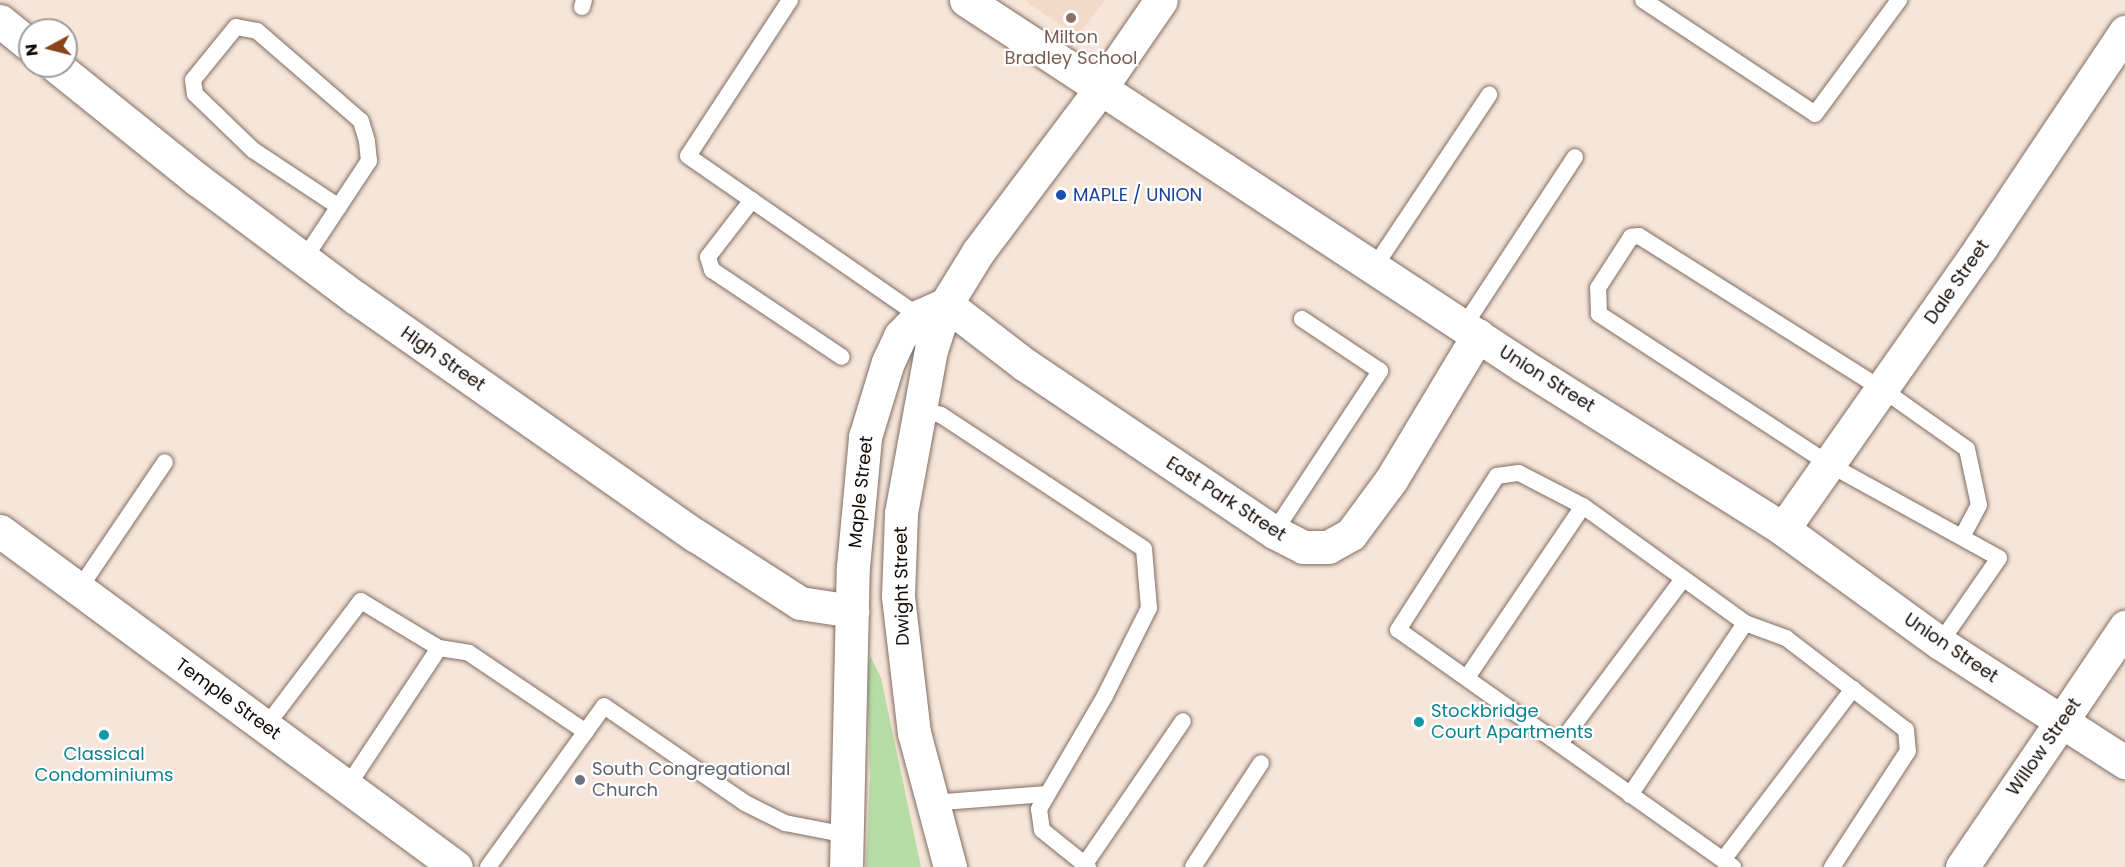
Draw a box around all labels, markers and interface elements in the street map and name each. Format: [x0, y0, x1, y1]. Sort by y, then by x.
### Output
marker: Milton Bradley School [1064, 11, 1078, 25]
north arrow [18, 18, 78, 78]
place label: Milton Bradley School [1004, 27, 1138, 70]
text: N [19, 43, 44, 57]
place label: MAPLE / UNION [1073, 184, 1202, 206]
marker: MAPLE / UNION [1054, 188, 1068, 202]
street label: Dale Street [1920, 236, 1994, 328]
street label: High Street [397, 322, 489, 396]
street label: Union Street [1495, 341, 1599, 417]
street label: Maple Street [844, 435, 878, 549]
street label: East Park Street [1162, 452, 1290, 546]
street label: Dwight Street [890, 526, 914, 646]
street label: Union Street [1900, 609, 2002, 687]
street label: Temple Street [171, 654, 285, 744]
street label: Willow Street [2002, 694, 2086, 800]
place label: Stockbridge Court Apartments [1431, 701, 1593, 744]
marker: Stockbridge Court Apartments [1412, 715, 1426, 729]
marker: Classical Condominiums [97, 728, 111, 742]
place label: Classical Condominiums [35, 744, 173, 786]
place label: South Congregational Church [592, 759, 790, 802]
marker: South Congregational Church [573, 773, 587, 787]

